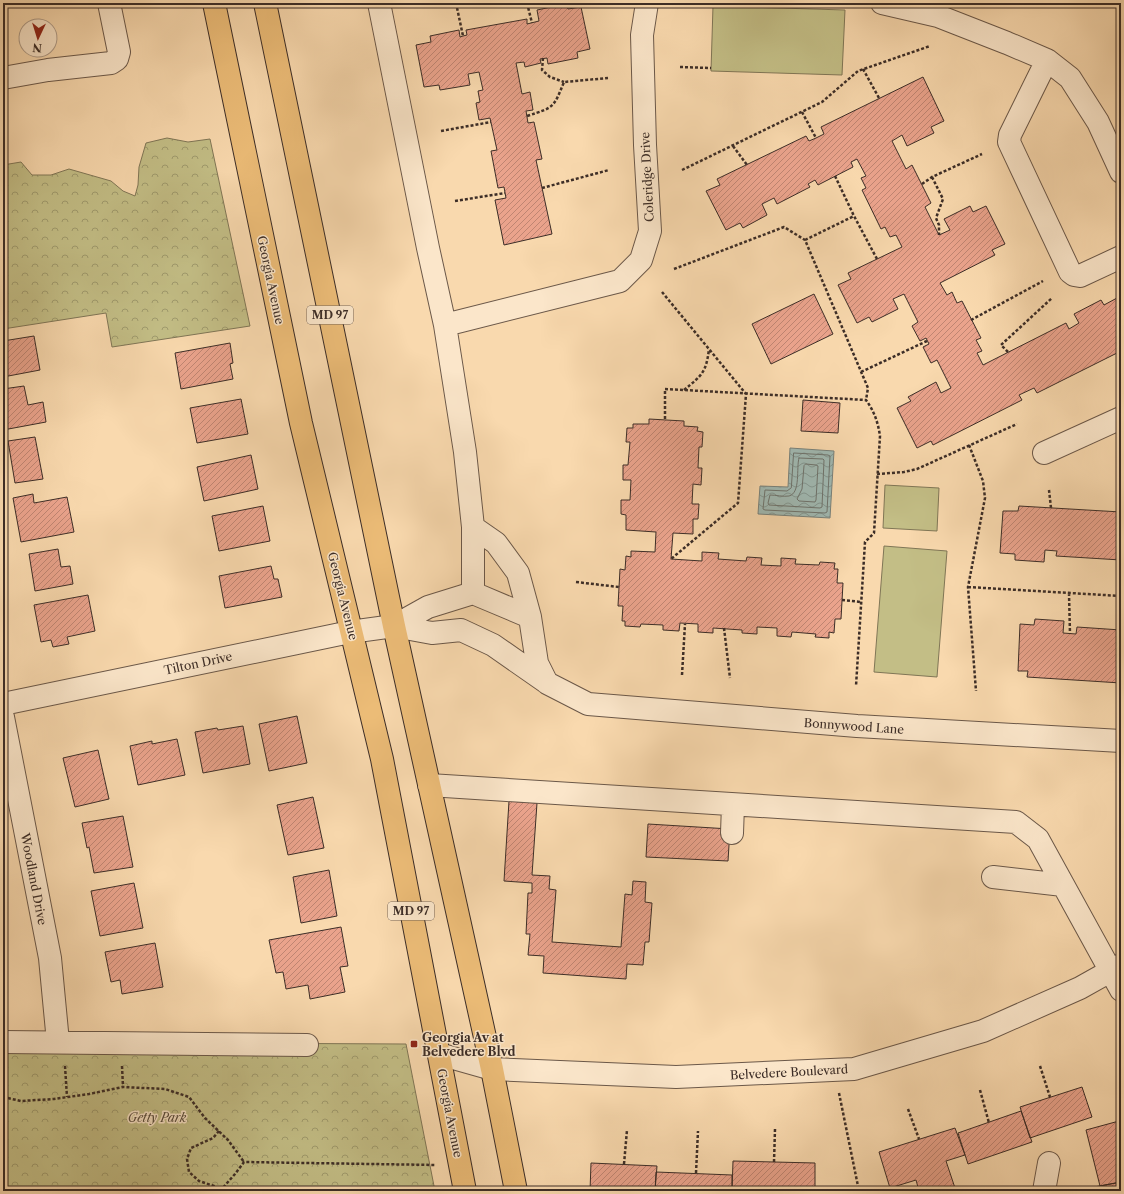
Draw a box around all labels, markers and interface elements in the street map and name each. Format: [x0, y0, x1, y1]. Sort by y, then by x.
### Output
north arrow [18, 18, 58, 58]
text: N [32, 41, 43, 55]
street label: Coleridge Drive [637, 131, 657, 222]
street label: Georgia Avenue [254, 234, 288, 326]
road number: MD 97 [307, 306, 353, 324]
street label: Georgia Avenue [325, 550, 361, 642]
street label: Tilton Drive [162, 648, 234, 678]
street label: Bonnywood Lane [803, 715, 905, 737]
street label: Woodland Drive [18, 831, 50, 926]
road number: MD 97 [388, 902, 434, 920]
place label: Georgia Av at Belvedere Blvd [422, 1030, 516, 1059]
marker: Georgia Av at Belvedere Blvd [409, 1039, 419, 1049]
street label: Belvedere Boulevard [730, 1061, 849, 1083]
street label: Georgia Avenue [434, 1067, 466, 1159]
park label: Getty Park [128, 1110, 187, 1125]

